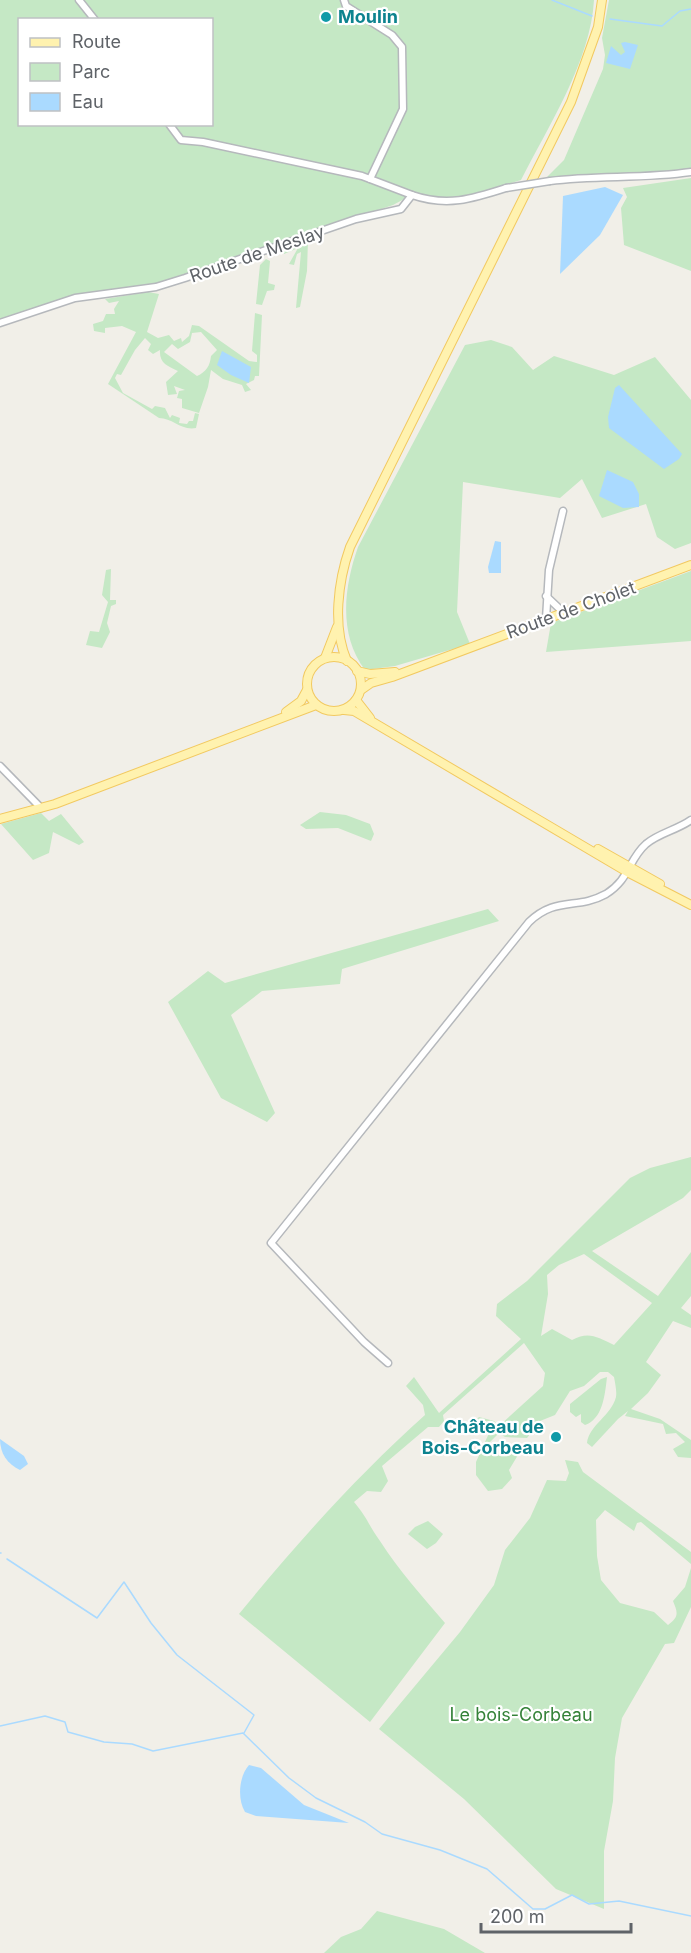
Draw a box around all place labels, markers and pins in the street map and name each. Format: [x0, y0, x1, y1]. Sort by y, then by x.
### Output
place label: Moulin [338, 6, 398, 27]
marker: Moulin [319, 10, 333, 24]
place label: Château de Bois-Corbeau [422, 1416, 544, 1458]
marker: Château de Bois-Corbeau [549, 1430, 563, 1444]

